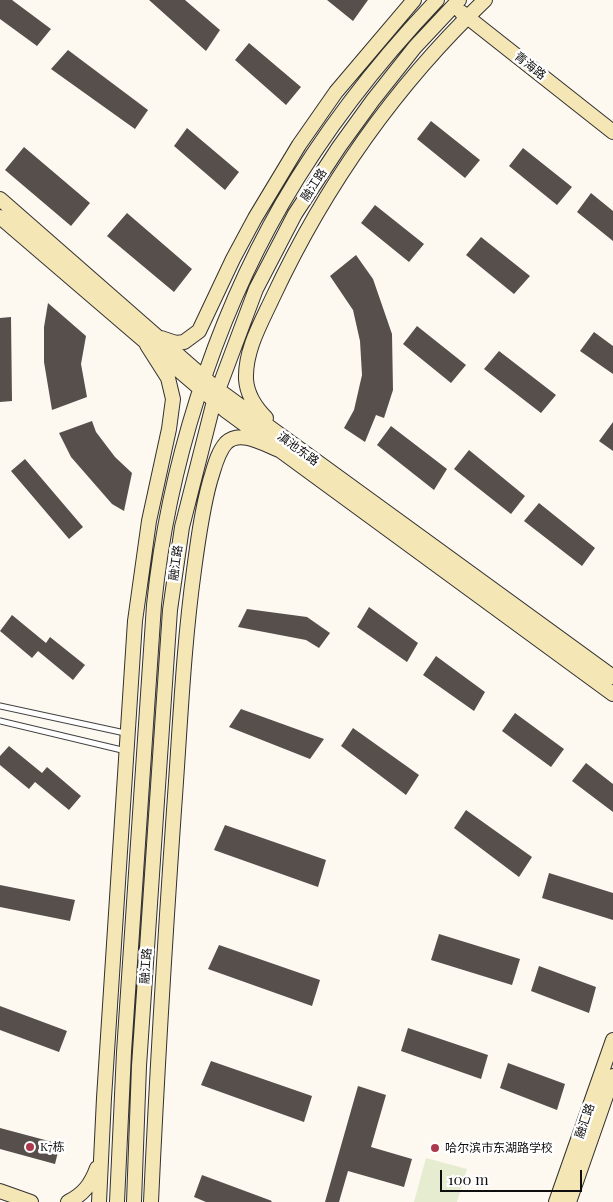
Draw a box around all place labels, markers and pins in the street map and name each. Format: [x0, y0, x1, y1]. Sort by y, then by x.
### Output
place label: K7栋 [40, 1140, 65, 1154]
marker: K7栋 [24, 1141, 36, 1153]
place label: 哈尔滨市东湖路学校 [445, 1141, 553, 1155]
marker: 哈尔滨市东湖路学校 [429, 1142, 441, 1154]

